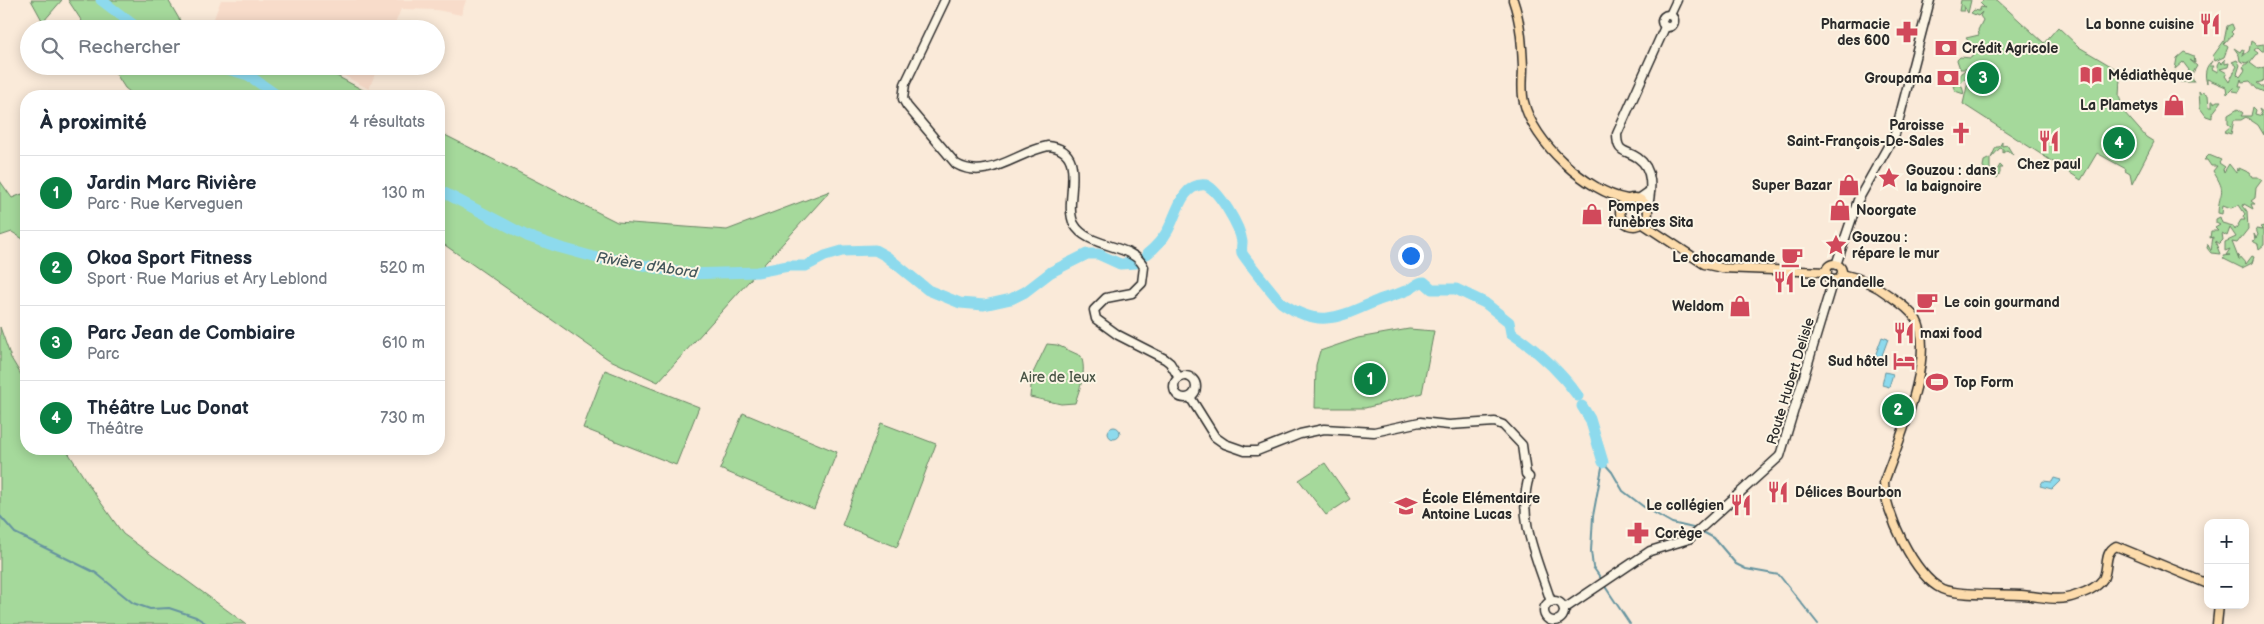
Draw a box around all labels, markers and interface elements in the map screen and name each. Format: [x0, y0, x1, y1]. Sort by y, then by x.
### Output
restaurant icon: La bonne cuisine [2197, 11, 2223, 37]
place label: Pharmacie des 600 [1821, 16, 1890, 49]
place label: La bonne cuisine [2086, 16, 2194, 33]
pharmacy icon: Pharmacie des 600 [1894, 19, 1920, 45]
search box [20, 20, 445, 75]
icon: search [38, 34, 66, 62]
bank icon: Crédit Agricole [1933, 35, 1959, 61]
text: Rechercher [78, 36, 180, 59]
place label: Crédit Agricole [1962, 40, 2058, 57]
pin: 3 [1967, 59, 1999, 97]
library icon: Médiathèque [2078, 62, 2104, 88]
bank icon: Groupama [1935, 65, 1961, 91]
place label: Médiathèque [2108, 67, 2193, 84]
place label: Groupama [1865, 70, 1932, 87]
shop icon: La Plametys [2161, 92, 2187, 118]
place label: La Plametys [2080, 97, 2158, 114]
text: À proximité [40, 110, 147, 135]
text: 4 résultats [349, 113, 425, 132]
place label: Paroisse Saint-François-De-Sales [1787, 117, 1944, 150]
church icon: Paroisse Saint-François-De-Sales [1948, 120, 1974, 146]
pin: 4 [2103, 124, 2135, 162]
restaurant icon: Chez paul [2036, 128, 2062, 154]
place label: Chez paul [2017, 156, 2081, 173]
place label: Gouzou : dans la baignoire [1906, 162, 1996, 195]
place icon: Gouzou : dans la baignoire [1876, 165, 1902, 191]
text: Jardin Marc Rivière [87, 172, 257, 195]
shop icon: Super Bazar [1836, 172, 1862, 198]
place label: Super Bazar [1752, 177, 1832, 194]
text: 1 [53, 184, 59, 203]
text: 130 m [382, 184, 425, 203]
text: Parc · Rue Kerveguen [87, 195, 243, 214]
shop icon: Noorgate [1827, 197, 1853, 223]
place label: Pompes funèbres Sita [1608, 198, 1694, 231]
shop icon: Pompes funèbres Sita [1579, 201, 1605, 227]
place label: Noorgate [1856, 202, 1916, 219]
place label: Gouzou : répare le mur [1852, 229, 1940, 262]
place icon: Gouzou : répare le mur [1823, 232, 1849, 258]
your location [1398, 243, 1424, 269]
cafe icon: Le chocamande [1779, 244, 1805, 270]
text: Okoa Sport Fitness [87, 247, 252, 270]
water label: Rivière d'Abord [595, 248, 699, 283]
place label: Le chocamande [1672, 249, 1775, 266]
text: 2 [51, 259, 61, 278]
text: 520 m [379, 259, 425, 278]
restaurant icon: Le Chandelle [1771, 269, 1797, 295]
text: Sport · Rue Marius et Ary Leblond [87, 270, 328, 289]
place label: Le Chandelle [1800, 274, 1884, 291]
cafe icon: Le coin gourmand [1914, 289, 1940, 315]
shop icon: Weldom [1727, 293, 1753, 319]
place label: Le coin gourmand [1944, 294, 2060, 311]
place label: Weldom [1672, 298, 1724, 315]
street label: Route Hubert Delisle [1763, 316, 1818, 447]
restaurant icon: maxi food [1891, 320, 1917, 346]
text: Parc Jean de Combiaire [87, 322, 295, 345]
place label: maxi food [1920, 325, 1982, 342]
text: 3 [51, 334, 61, 353]
text: 610 m [382, 334, 425, 353]
text: Parc [87, 345, 119, 364]
hotel icon: Sud hôtel [1891, 348, 1917, 374]
place label: Sud hôtel [1828, 353, 1888, 370]
pin: 1 [1354, 360, 1386, 398]
park label: Aire de Ieux [1020, 369, 1096, 386]
sports icon: Top Form [1924, 369, 1950, 395]
place label: Top Form [1954, 374, 2014, 391]
pin: 2 [1882, 391, 1914, 429]
text: Théâtre Luc Donat [87, 397, 249, 420]
text: 4 [51, 409, 61, 428]
text: 730 m [380, 409, 425, 428]
text: Théâtre [87, 420, 144, 439]
restaurant icon: Délices Bourbon [1765, 479, 1791, 505]
place label: Délices Bourbon [1795, 484, 1902, 501]
place label: École Elémentaire Antoine Lucas [1421, 488, 1540, 523]
restaurant icon: Le collégien [1728, 492, 1754, 518]
school or university icon: École Elémentaire Antoine Lucas [1393, 493, 1419, 519]
place label: Le collégien [1646, 497, 1724, 514]
map controls [2204, 519, 2249, 609]
button: + [2204, 519, 2249, 564]
pharmacy icon: Corège [1625, 520, 1651, 546]
place label: Corège [1655, 525, 1702, 542]
button: − [2204, 564, 2249, 609]

